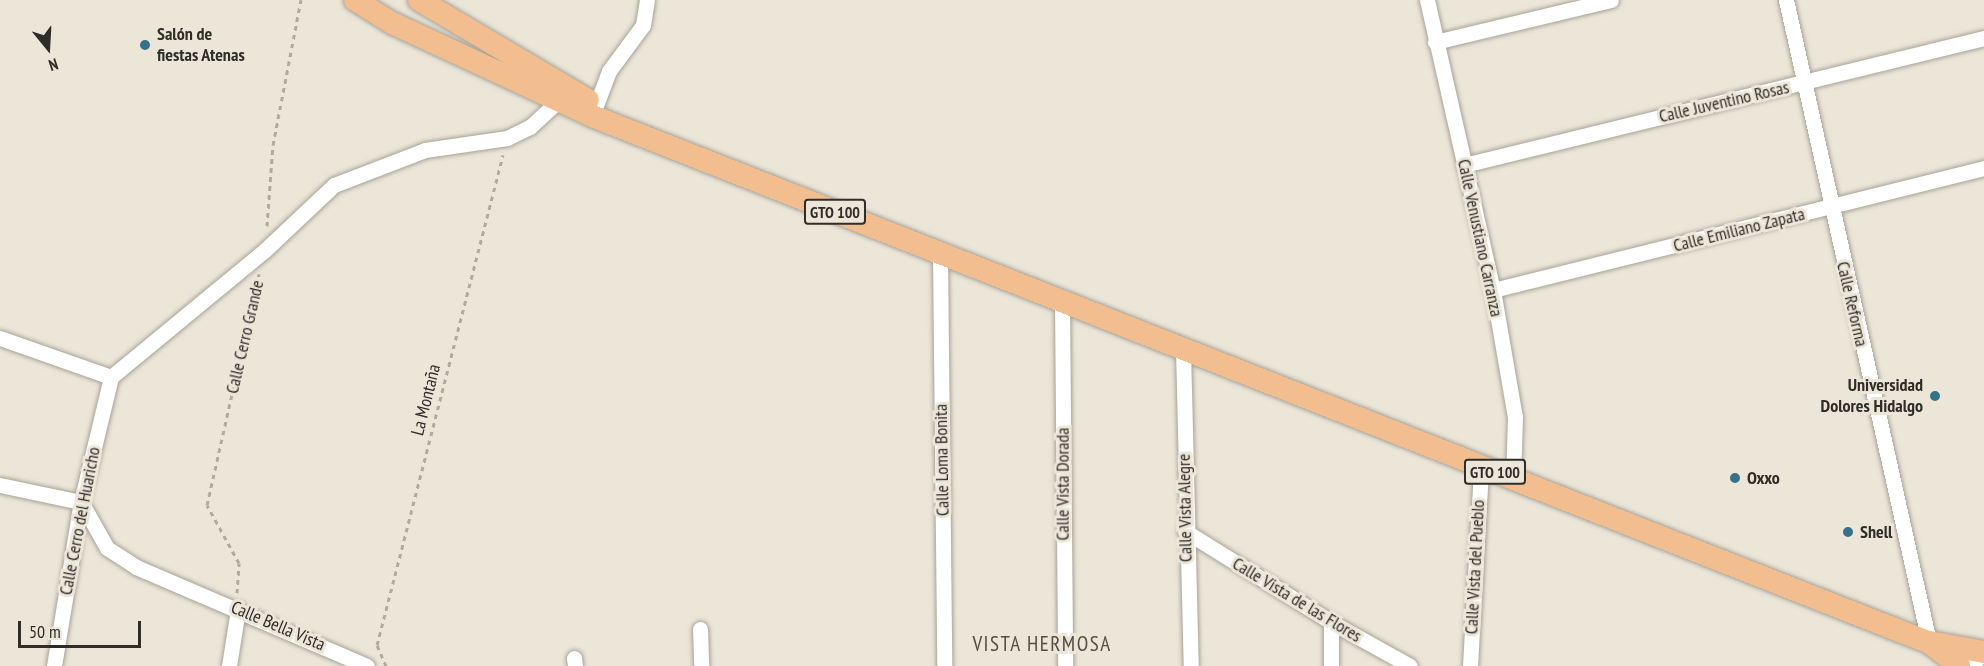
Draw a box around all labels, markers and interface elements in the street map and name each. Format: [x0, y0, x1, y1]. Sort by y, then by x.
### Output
north arrow [18, 18, 78, 78]
place label: Salón de fiestas Atenas [157, 24, 245, 66]
marker: Salón de fiestas Atenas [138, 38, 152, 52]
text: N [46, 54, 61, 76]
street label: Calle Juventino Rosas [1657, 77, 1791, 127]
street label: Calle Venustiano Carranza [1453, 157, 1507, 319]
road number: GTO 100 [804, 199, 866, 225]
street label: Calle Emiliano Zapata [1671, 203, 1807, 257]
street label: Calle Reforma [1832, 260, 1872, 348]
street label: Calle Cerro Grande [221, 278, 269, 396]
street label: La Montaña [407, 362, 445, 438]
place label: Universidad Dolores Hidalgo [1821, 375, 1923, 418]
marker: Universidad Dolores Hidalgo [1928, 389, 1942, 403]
street label: Calle Loma Bonita [930, 404, 954, 516]
street label: Calle Vista Dorada [1052, 427, 1074, 541]
street label: Calle Cerro del Huaricho [55, 445, 105, 597]
street label: Calle Vista Alegre [1173, 453, 1197, 563]
road number: GTO 100 [1464, 459, 1526, 485]
place label: Oxxo [1747, 467, 1780, 489]
marker: Oxxo [1728, 471, 1742, 485]
street label: Calle Vista del Pueblo [1461, 499, 1489, 635]
place label: Shell [1860, 521, 1892, 543]
marker: Shell [1841, 525, 1855, 539]
street label: Calle Vista de las Flores [1228, 553, 1366, 647]
street label: Calle Bella Vista [227, 596, 329, 656]
scale bar [21, 609, 144, 647]
text: 50 m [29, 620, 61, 643]
district label: VISTA HERMOSA [972, 631, 1112, 657]

